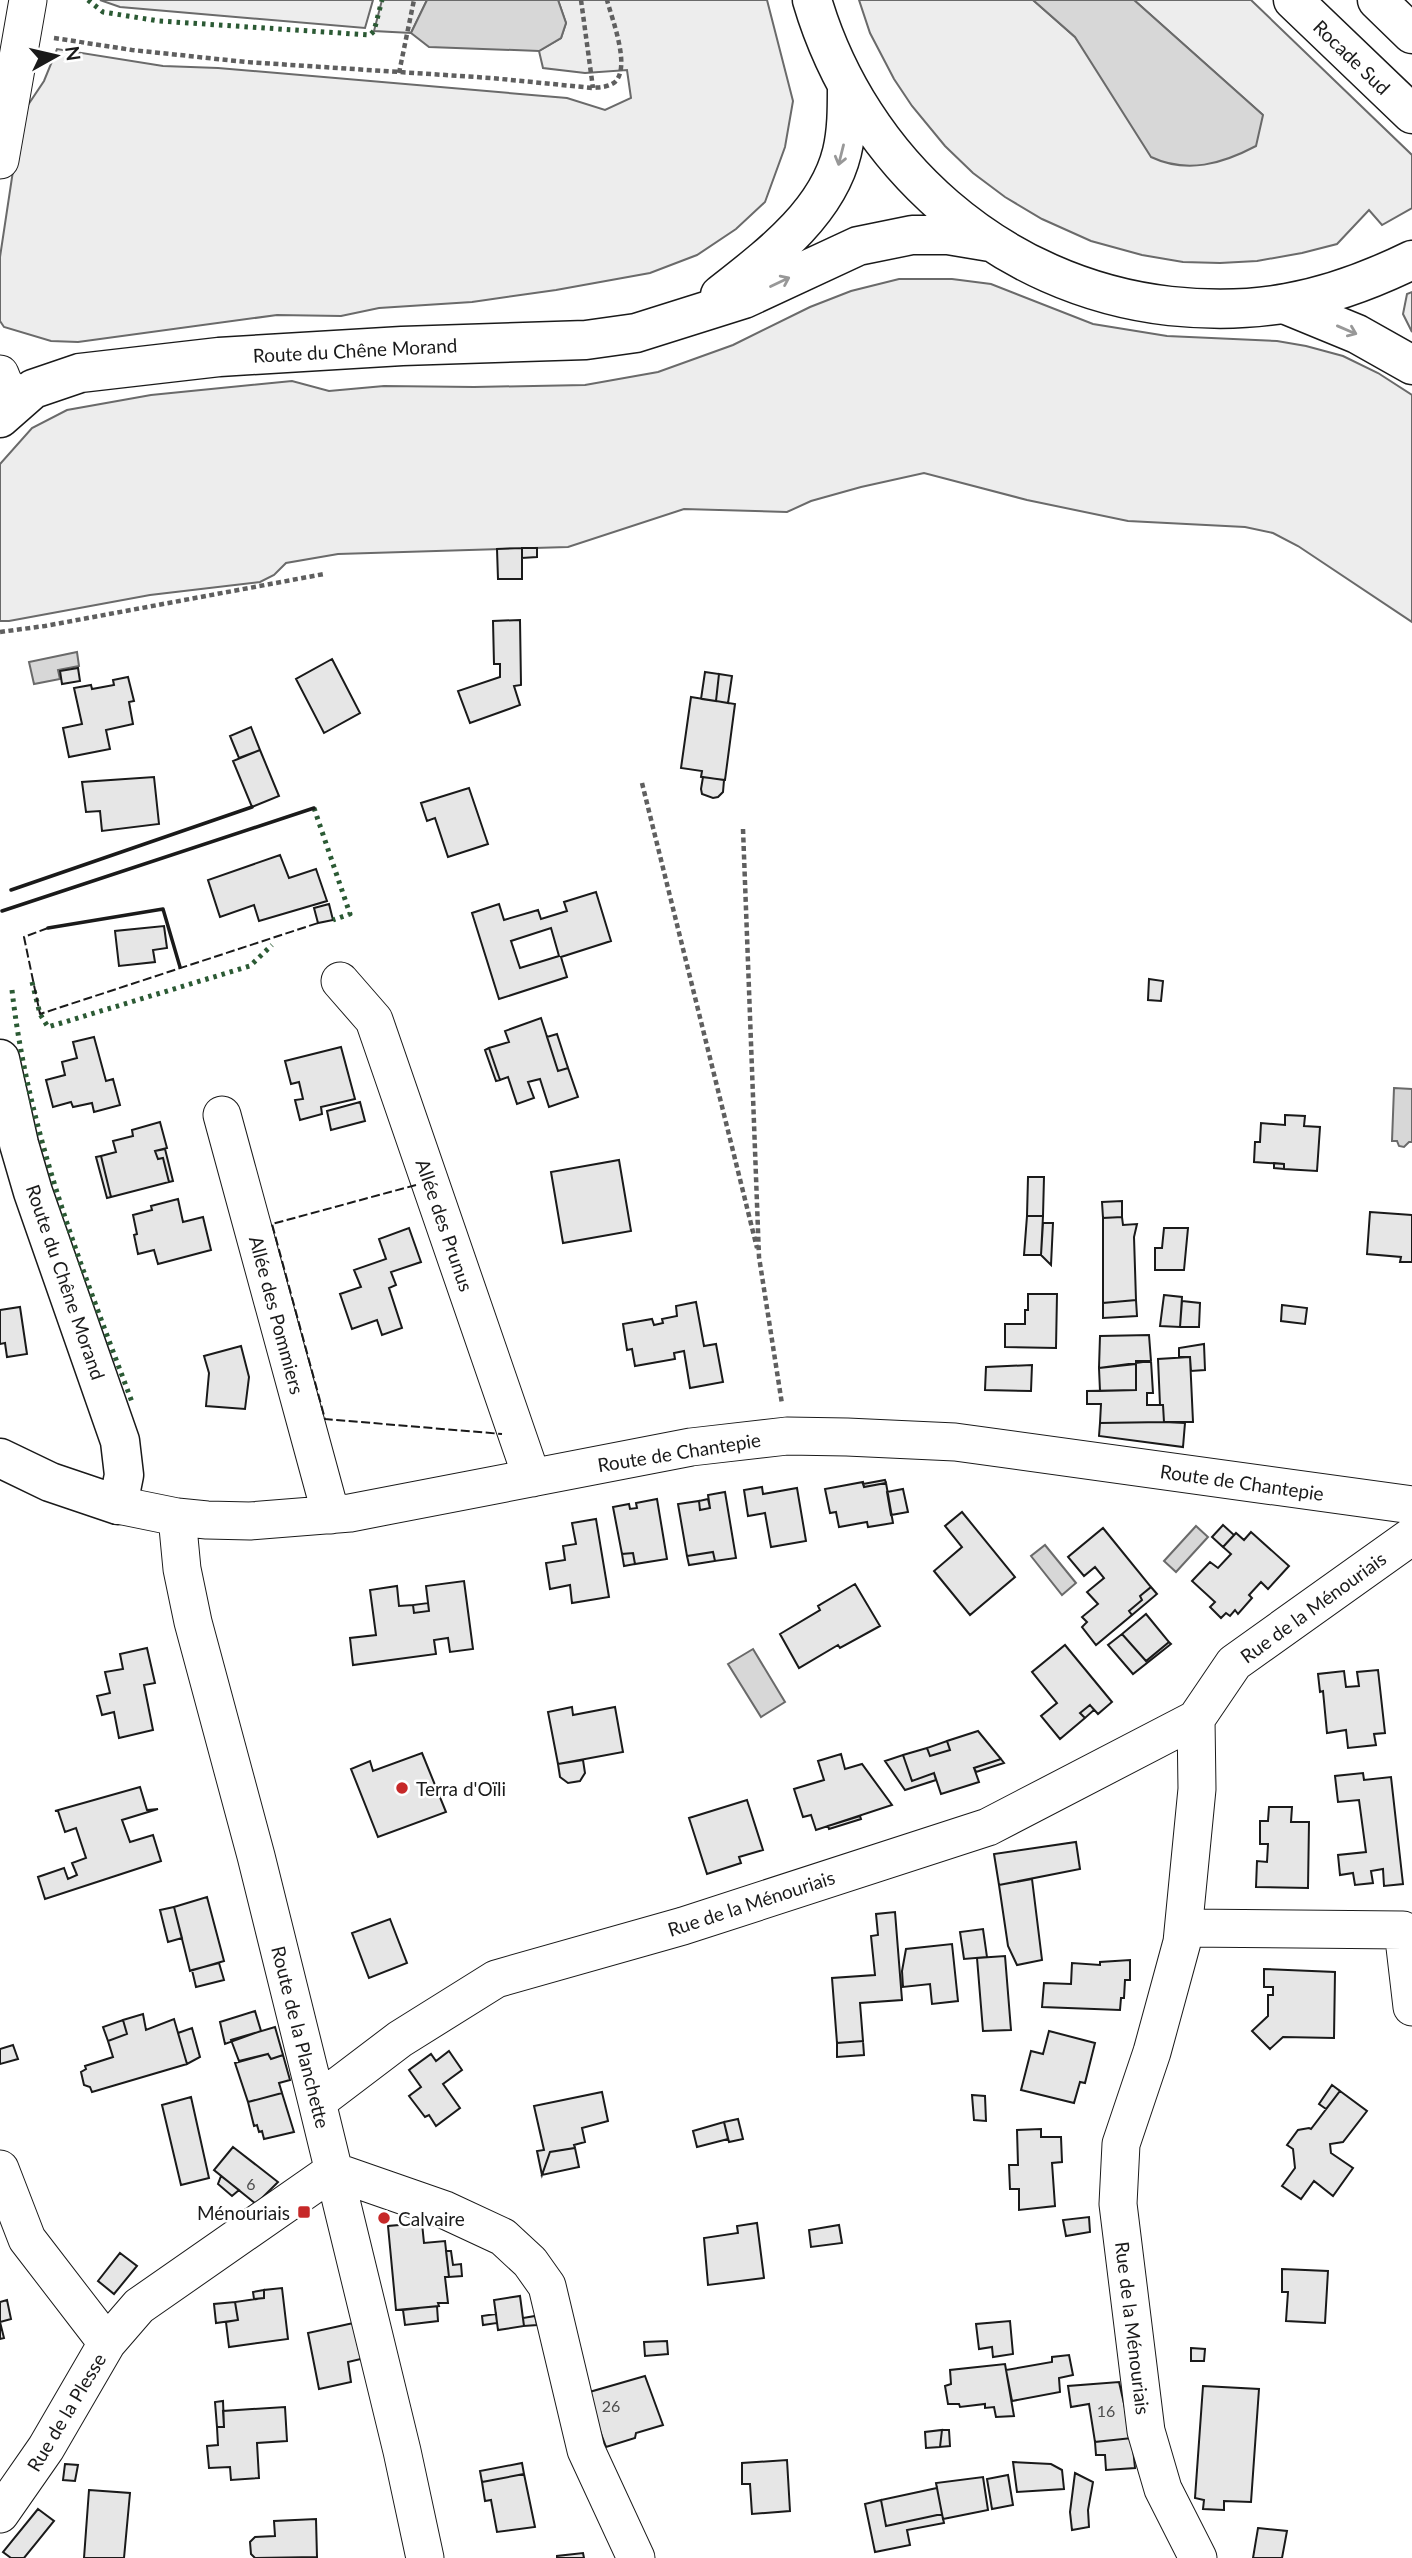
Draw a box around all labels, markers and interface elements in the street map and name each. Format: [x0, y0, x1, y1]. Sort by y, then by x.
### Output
street label: Rocade Sud [1309, 15, 1395, 99]
north arrow [21, 21, 91, 91]
text: N [61, 45, 86, 62]
one-way arrow [834, 143, 847, 166]
one-way arrow [769, 275, 790, 288]
one-way arrow [1336, 324, 1357, 337]
street label: Route du Chêne Morand [252, 333, 458, 367]
street label: Allée des Prunus [412, 1156, 478, 1294]
street label: Route du Chêne Morand [22, 1181, 110, 1383]
street label: Allée des Pommiers [245, 1233, 309, 1397]
street label: Route de Chantepie [596, 1428, 762, 1476]
street label: Route de Chantepie [1159, 1459, 1325, 1505]
street label: Rue de la Ménouriais [1236, 1546, 1390, 1668]
place label: Terra d'Oïli [416, 1777, 506, 1800]
marker: Terra d'Oïli [394, 1780, 410, 1796]
street label: Rue de la Ménouriais [665, 1865, 837, 1941]
street label: Route de la Planchette [267, 1943, 335, 2131]
house number: 6 [246, 2174, 256, 2193]
place label: Ménouriais [197, 2201, 290, 2224]
marker: Ménouriais [296, 2204, 312, 2220]
place label: Calvaire [398, 2207, 465, 2230]
marker: Calvaire [376, 2210, 392, 2226]
street label: Rue de la Ménouriais [1111, 2240, 1155, 2416]
street label: Rue de la Plesse [22, 2349, 110, 2475]
house number: 26 [602, 2396, 620, 2415]
house number: 16 [1097, 2401, 1115, 2420]

